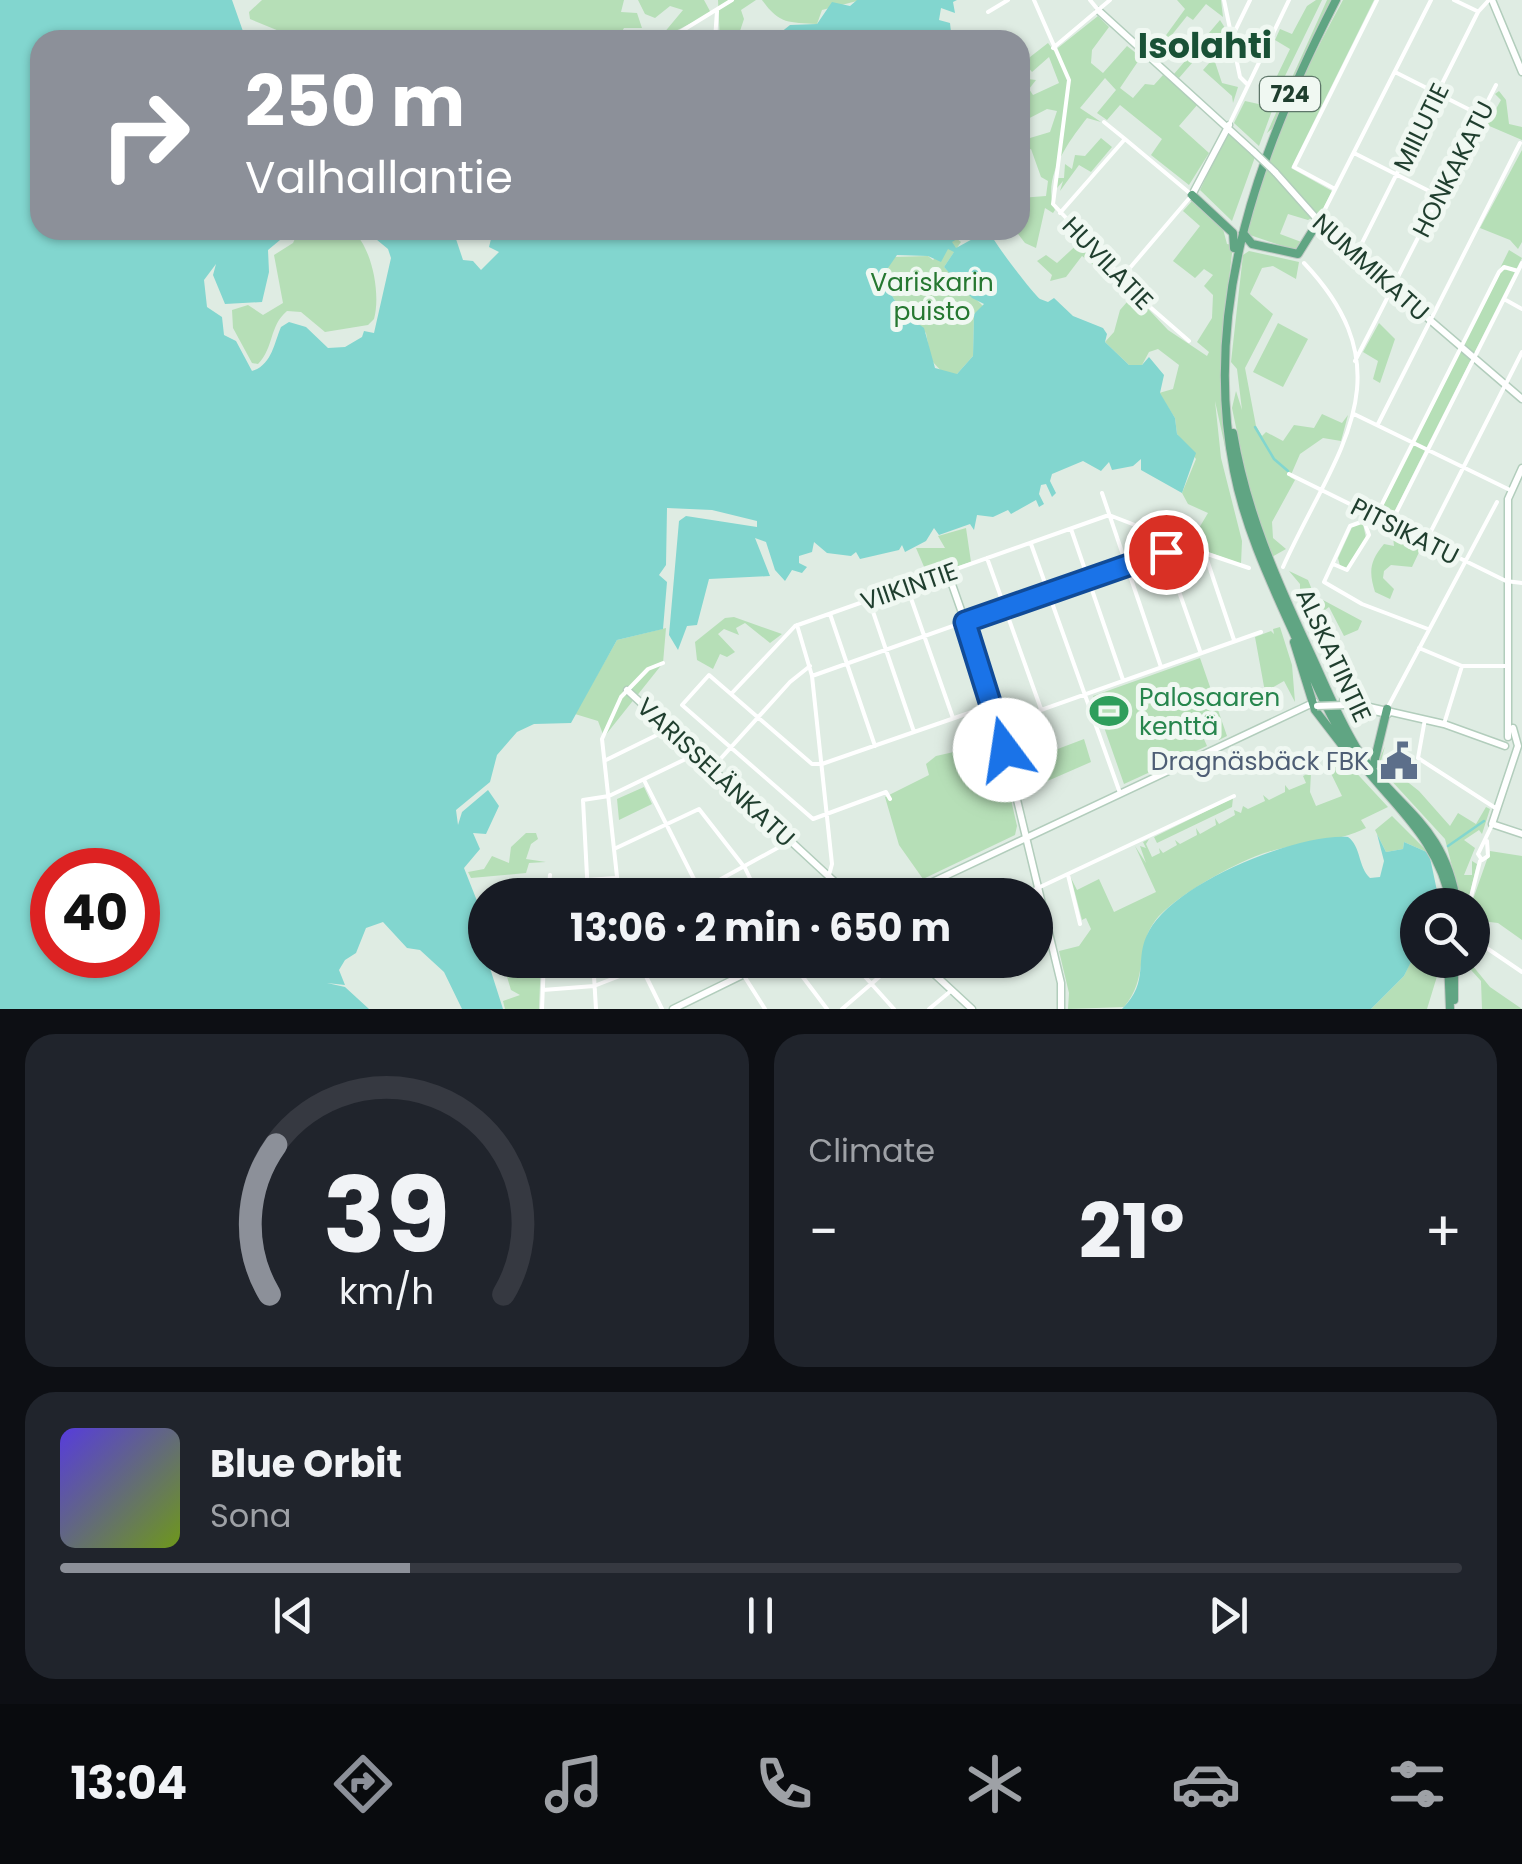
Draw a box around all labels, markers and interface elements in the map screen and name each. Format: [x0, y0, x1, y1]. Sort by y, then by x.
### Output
district label: Isolahti [1138, 21, 1272, 70]
text: 250 m [245, 52, 465, 151]
icon: right [80, 70, 210, 200]
road number: 724 [1260, 77, 1320, 111]
street label: MIILUTIE [1385, 77, 1458, 177]
street label: HONKAKATU [1404, 95, 1503, 243]
text: Valhallantie [245, 146, 513, 209]
street label: NUMMIKATU [1305, 206, 1437, 329]
street label: HUVILATIE [1054, 209, 1161, 318]
park label: Variskarin puisto [870, 265, 994, 329]
street label: PITSIKATU [1345, 489, 1465, 574]
pin [1124, 510, 1209, 595]
icon: arrive [1139, 525, 1194, 580]
street label: VIIKINTIE [856, 554, 962, 619]
street label: ALSKATINTIE [1287, 583, 1380, 728]
place label: Palosaaren kenttä [1139, 680, 1280, 744]
street label: VARISSELÄNKATU [629, 690, 802, 855]
sports icon: Palosaaren kenttä [1088, 690, 1130, 732]
position arrow [953, 698, 1057, 802]
public building icon: Dragnäsbäck FBK [1378, 740, 1420, 782]
place label: Dragnäsbäck FBK [1151, 744, 1369, 779]
speed limit sign: 40 [30, 848, 160, 978]
map controls [1400, 888, 1490, 978]
button: search [1400, 888, 1490, 978]
text: 13:06 · 2 min · 650 m [570, 901, 951, 954]
text: Climate [809, 1128, 935, 1173]
text: 39 [323, 1143, 450, 1288]
text: 21° [1079, 1179, 1185, 1284]
text: − [809, 1193, 839, 1270]
text: + [1424, 1193, 1462, 1270]
text: km/h [339, 1266, 434, 1317]
text: Blue Orbit [210, 1437, 402, 1490]
text: Sona [210, 1493, 291, 1538]
icon: previous [266, 1588, 321, 1643]
icon: pause [733, 1588, 788, 1643]
icon: next [1201, 1588, 1256, 1643]
icon: directions [328, 1749, 398, 1819]
icon: music [539, 1749, 609, 1819]
icon: phone [749, 1749, 819, 1819]
icon: climate [960, 1749, 1030, 1819]
icon: car [1171, 1749, 1241, 1819]
icon: filters [1382, 1749, 1452, 1819]
text: 13:04 [70, 1752, 187, 1815]

